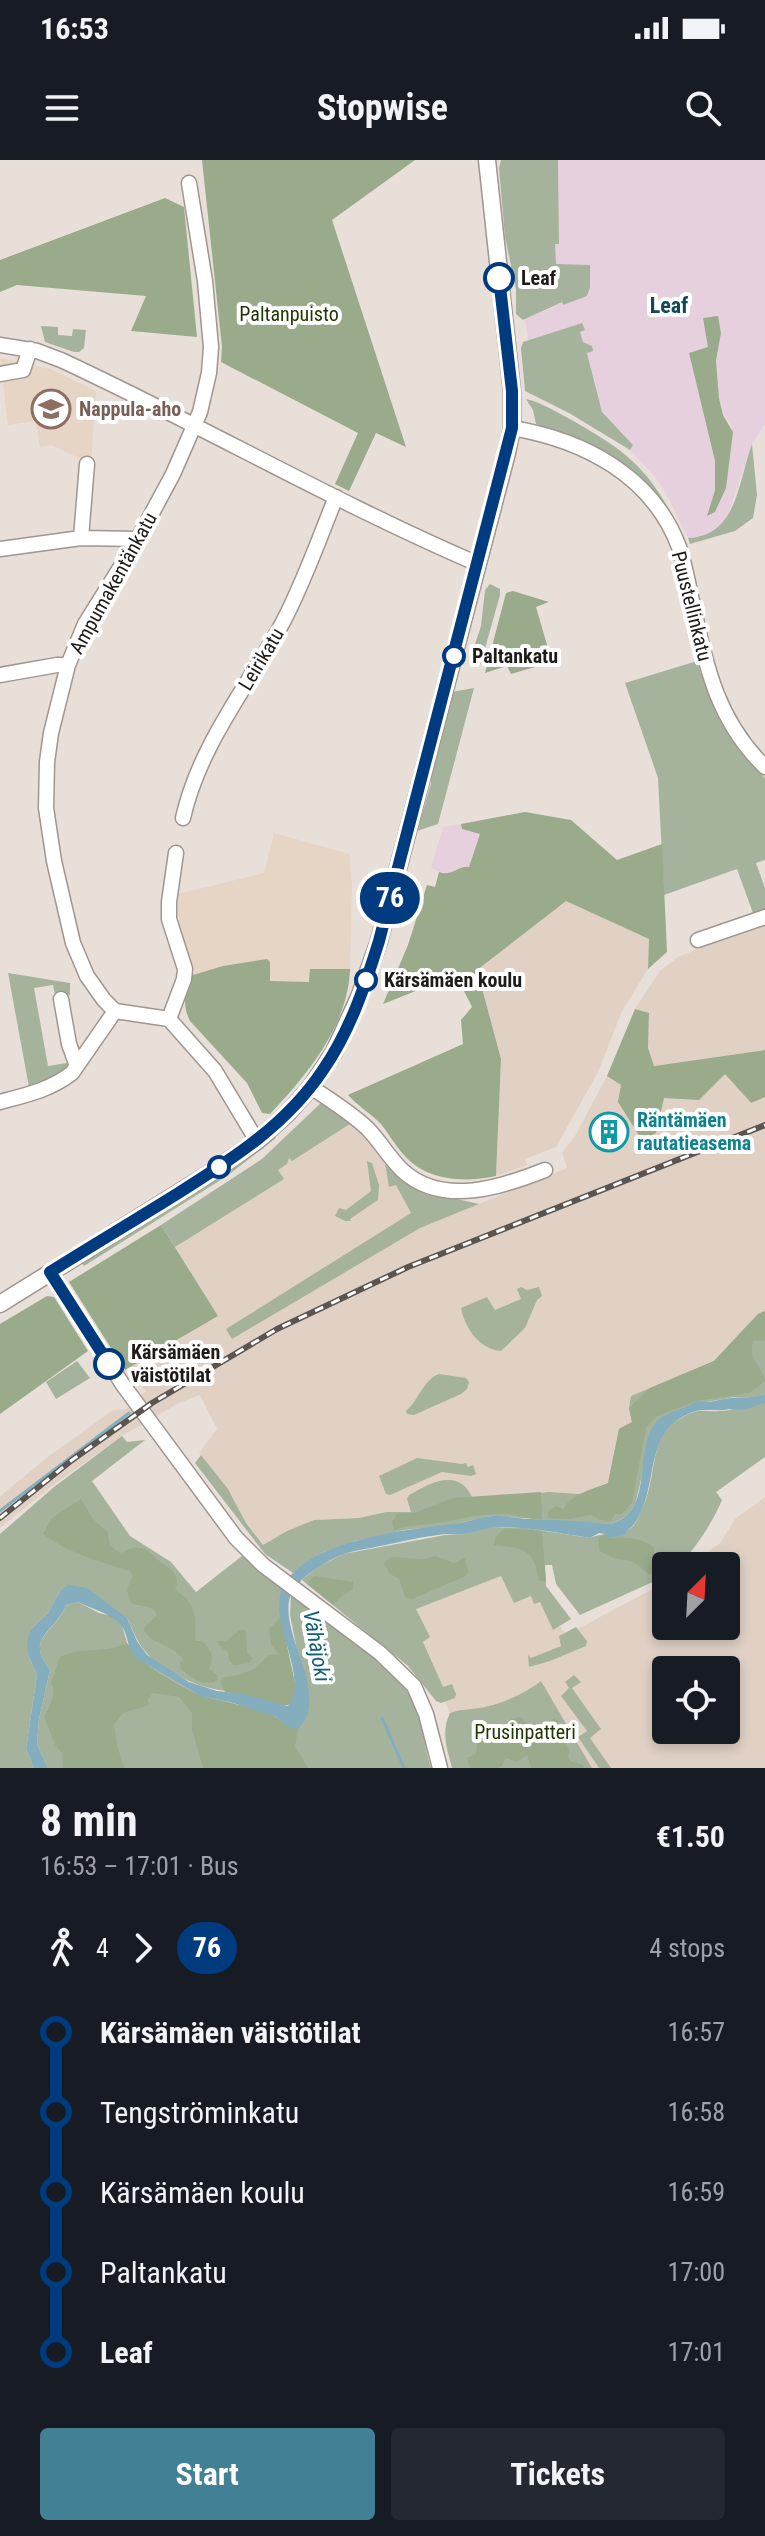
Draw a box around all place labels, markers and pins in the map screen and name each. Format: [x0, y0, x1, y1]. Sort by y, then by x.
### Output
marker: Leaf [484, 263, 514, 293]
place label: Leaf [521, 266, 557, 290]
school or university icon: Nappula-aho [30, 388, 72, 430]
place label: Nappula-aho [79, 397, 181, 421]
place label: Paltankatu [472, 644, 558, 668]
marker: Paltankatu [443, 645, 465, 667]
place label: Kärsämäen koulu [384, 968, 522, 992]
marker: Kärsämäen koulu [355, 969, 377, 991]
place label: Räntämäen rautatieasema [637, 1108, 751, 1155]
building icon: Räntämäen rautatieasema [588, 1111, 630, 1153]
unlabelled marker [208, 1156, 230, 1178]
place label: Kärsämäen väistötilat [131, 1340, 220, 1387]
marker: Kärsämäen väistötilat [94, 1349, 124, 1379]

